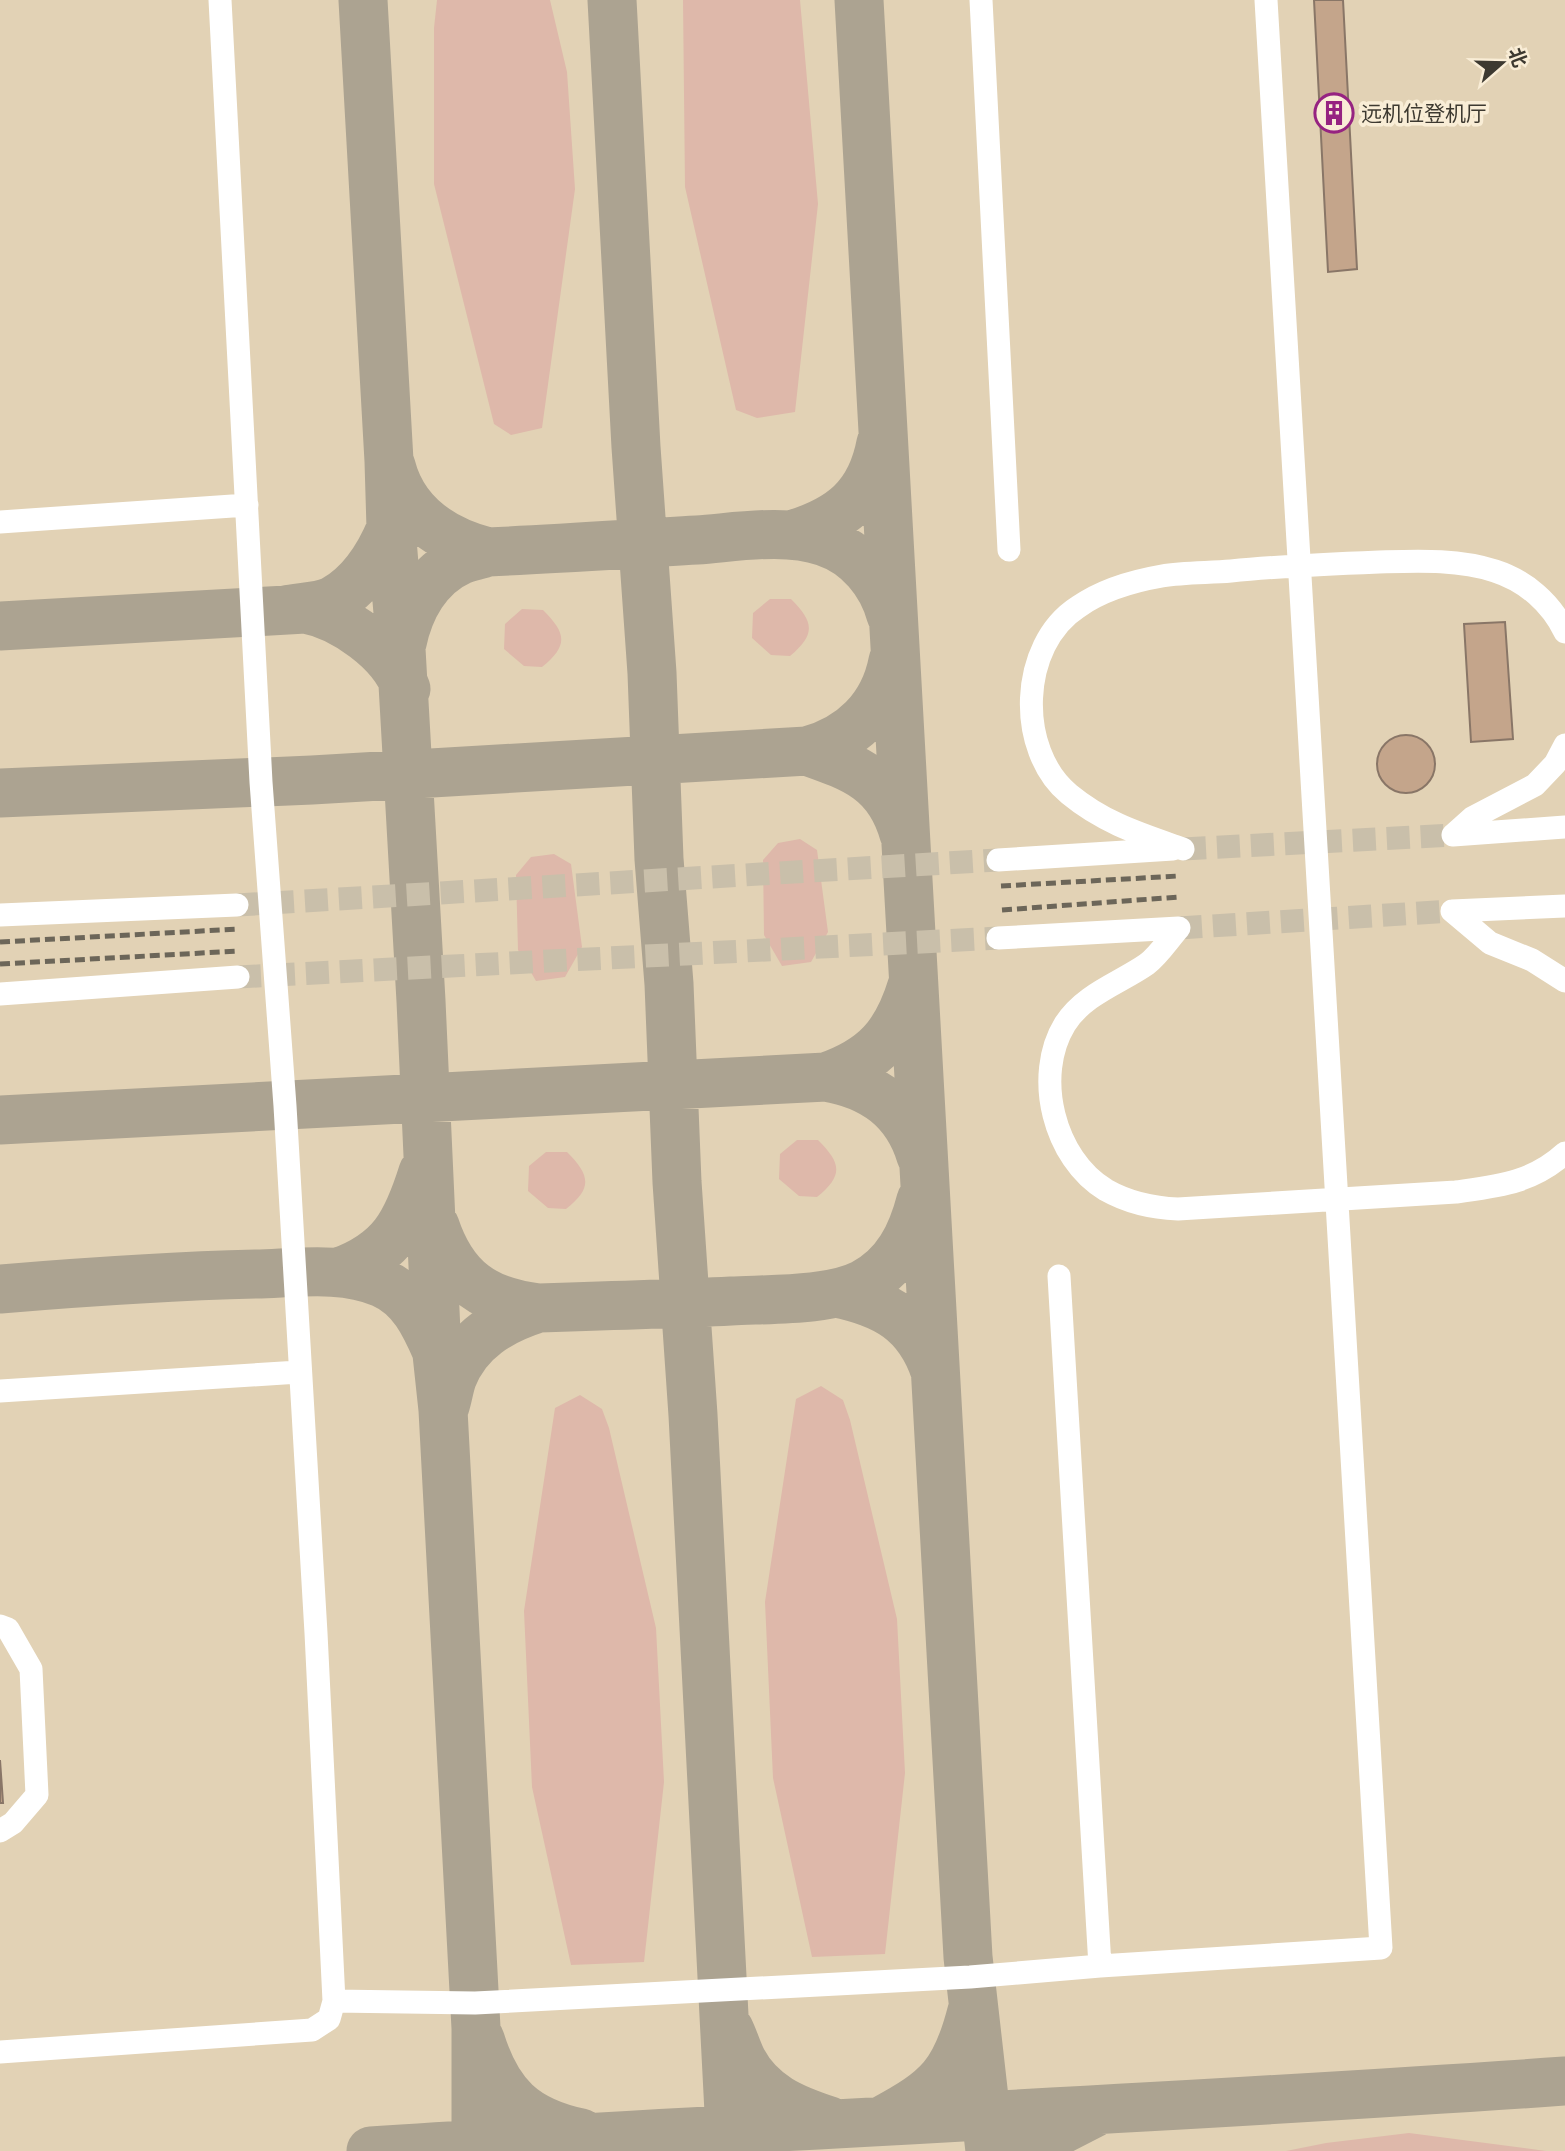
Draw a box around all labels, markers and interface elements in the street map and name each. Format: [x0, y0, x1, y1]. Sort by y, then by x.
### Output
north arrow [1467, 28, 1537, 98]
text: 北 [1504, 44, 1533, 70]
building icon: 远机位登机厅 [1313, 92, 1355, 134]
place label: 远机位登机厅 [1361, 100, 1487, 126]

